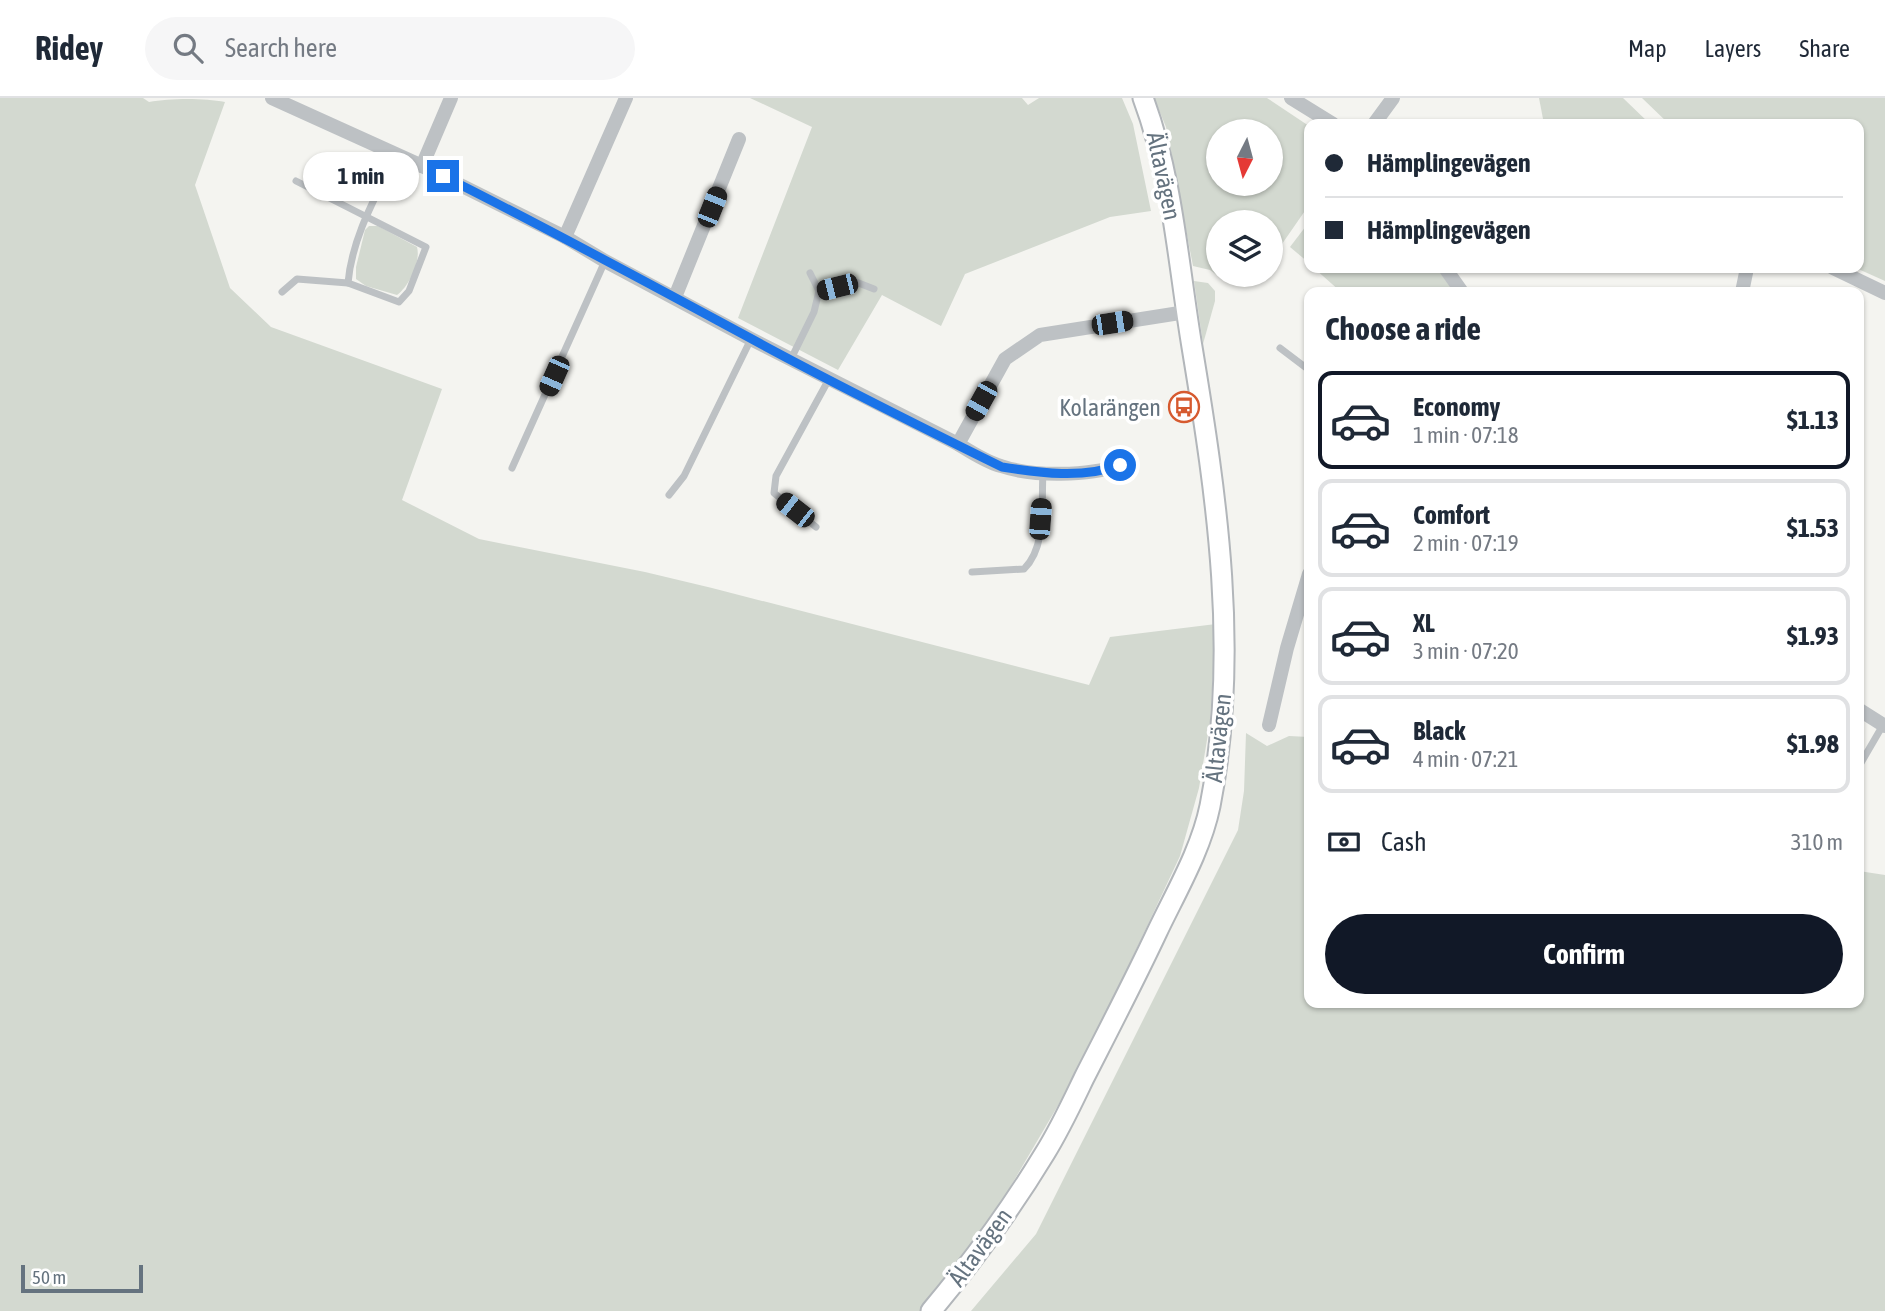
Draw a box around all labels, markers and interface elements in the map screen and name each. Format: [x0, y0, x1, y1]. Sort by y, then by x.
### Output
search box [145, 17, 635, 80]
text: Ridey [35, 29, 103, 67]
icon: search [169, 29, 207, 67]
text: Search here [225, 33, 337, 63]
text: Map [1628, 35, 1667, 62]
text: Layers [1705, 35, 1761, 62]
text: Share [1799, 35, 1850, 62]
north arrow [1206, 119, 1283, 196]
map controls [1206, 119, 1283, 287]
street label: Ältavägen [1142, 129, 1186, 223]
text: Hämplingevägen [1367, 148, 1531, 178]
callout: 1 min [303, 152, 418, 200]
route end [427, 160, 459, 192]
text: 1 min [338, 163, 384, 189]
car [695, 184, 730, 230]
button: layers [1206, 210, 1283, 287]
text: Hämplingevägen [1367, 215, 1531, 245]
car [815, 272, 860, 302]
car [1090, 309, 1135, 337]
text: Choose a ride [1325, 310, 1481, 347]
car [536, 353, 573, 399]
car [962, 378, 1001, 424]
icon: car [1329, 389, 1392, 452]
bus stop icon: Kolarängen [1167, 390, 1201, 424]
text: Economy [1413, 392, 1500, 422]
place label: Kolarängen [1059, 394, 1161, 421]
text: $1.13 [1787, 405, 1839, 435]
text: 1 min · 07:18 [1413, 422, 1519, 448]
route start [1104, 449, 1136, 481]
car [772, 489, 819, 531]
car [1029, 497, 1052, 541]
icon: car [1329, 497, 1392, 560]
text: Comfort [1413, 500, 1490, 530]
text: $1.53 [1787, 513, 1839, 543]
text: 2 min · 07:19 [1413, 530, 1519, 556]
icon: car [1329, 605, 1392, 668]
text: XL [1413, 608, 1435, 638]
text: $1.93 [1787, 621, 1839, 651]
text: 3 min · 07:20 [1413, 638, 1519, 664]
street label: Ältavägen [1200, 692, 1236, 784]
icon: car [1329, 713, 1392, 776]
text: Black [1413, 716, 1465, 746]
text: $1.98 [1787, 729, 1839, 759]
text: 4 min · 07:21 [1413, 746, 1519, 772]
icon: cash [1325, 823, 1363, 861]
text: Cash [1381, 827, 1427, 857]
text: 310 m [1791, 829, 1843, 855]
button: Confirm [1325, 914, 1843, 994]
street label: Ältavägen [943, 1203, 1017, 1291]
scale bar [21, 1262, 144, 1294]
text: 50 m [32, 1266, 66, 1288]

